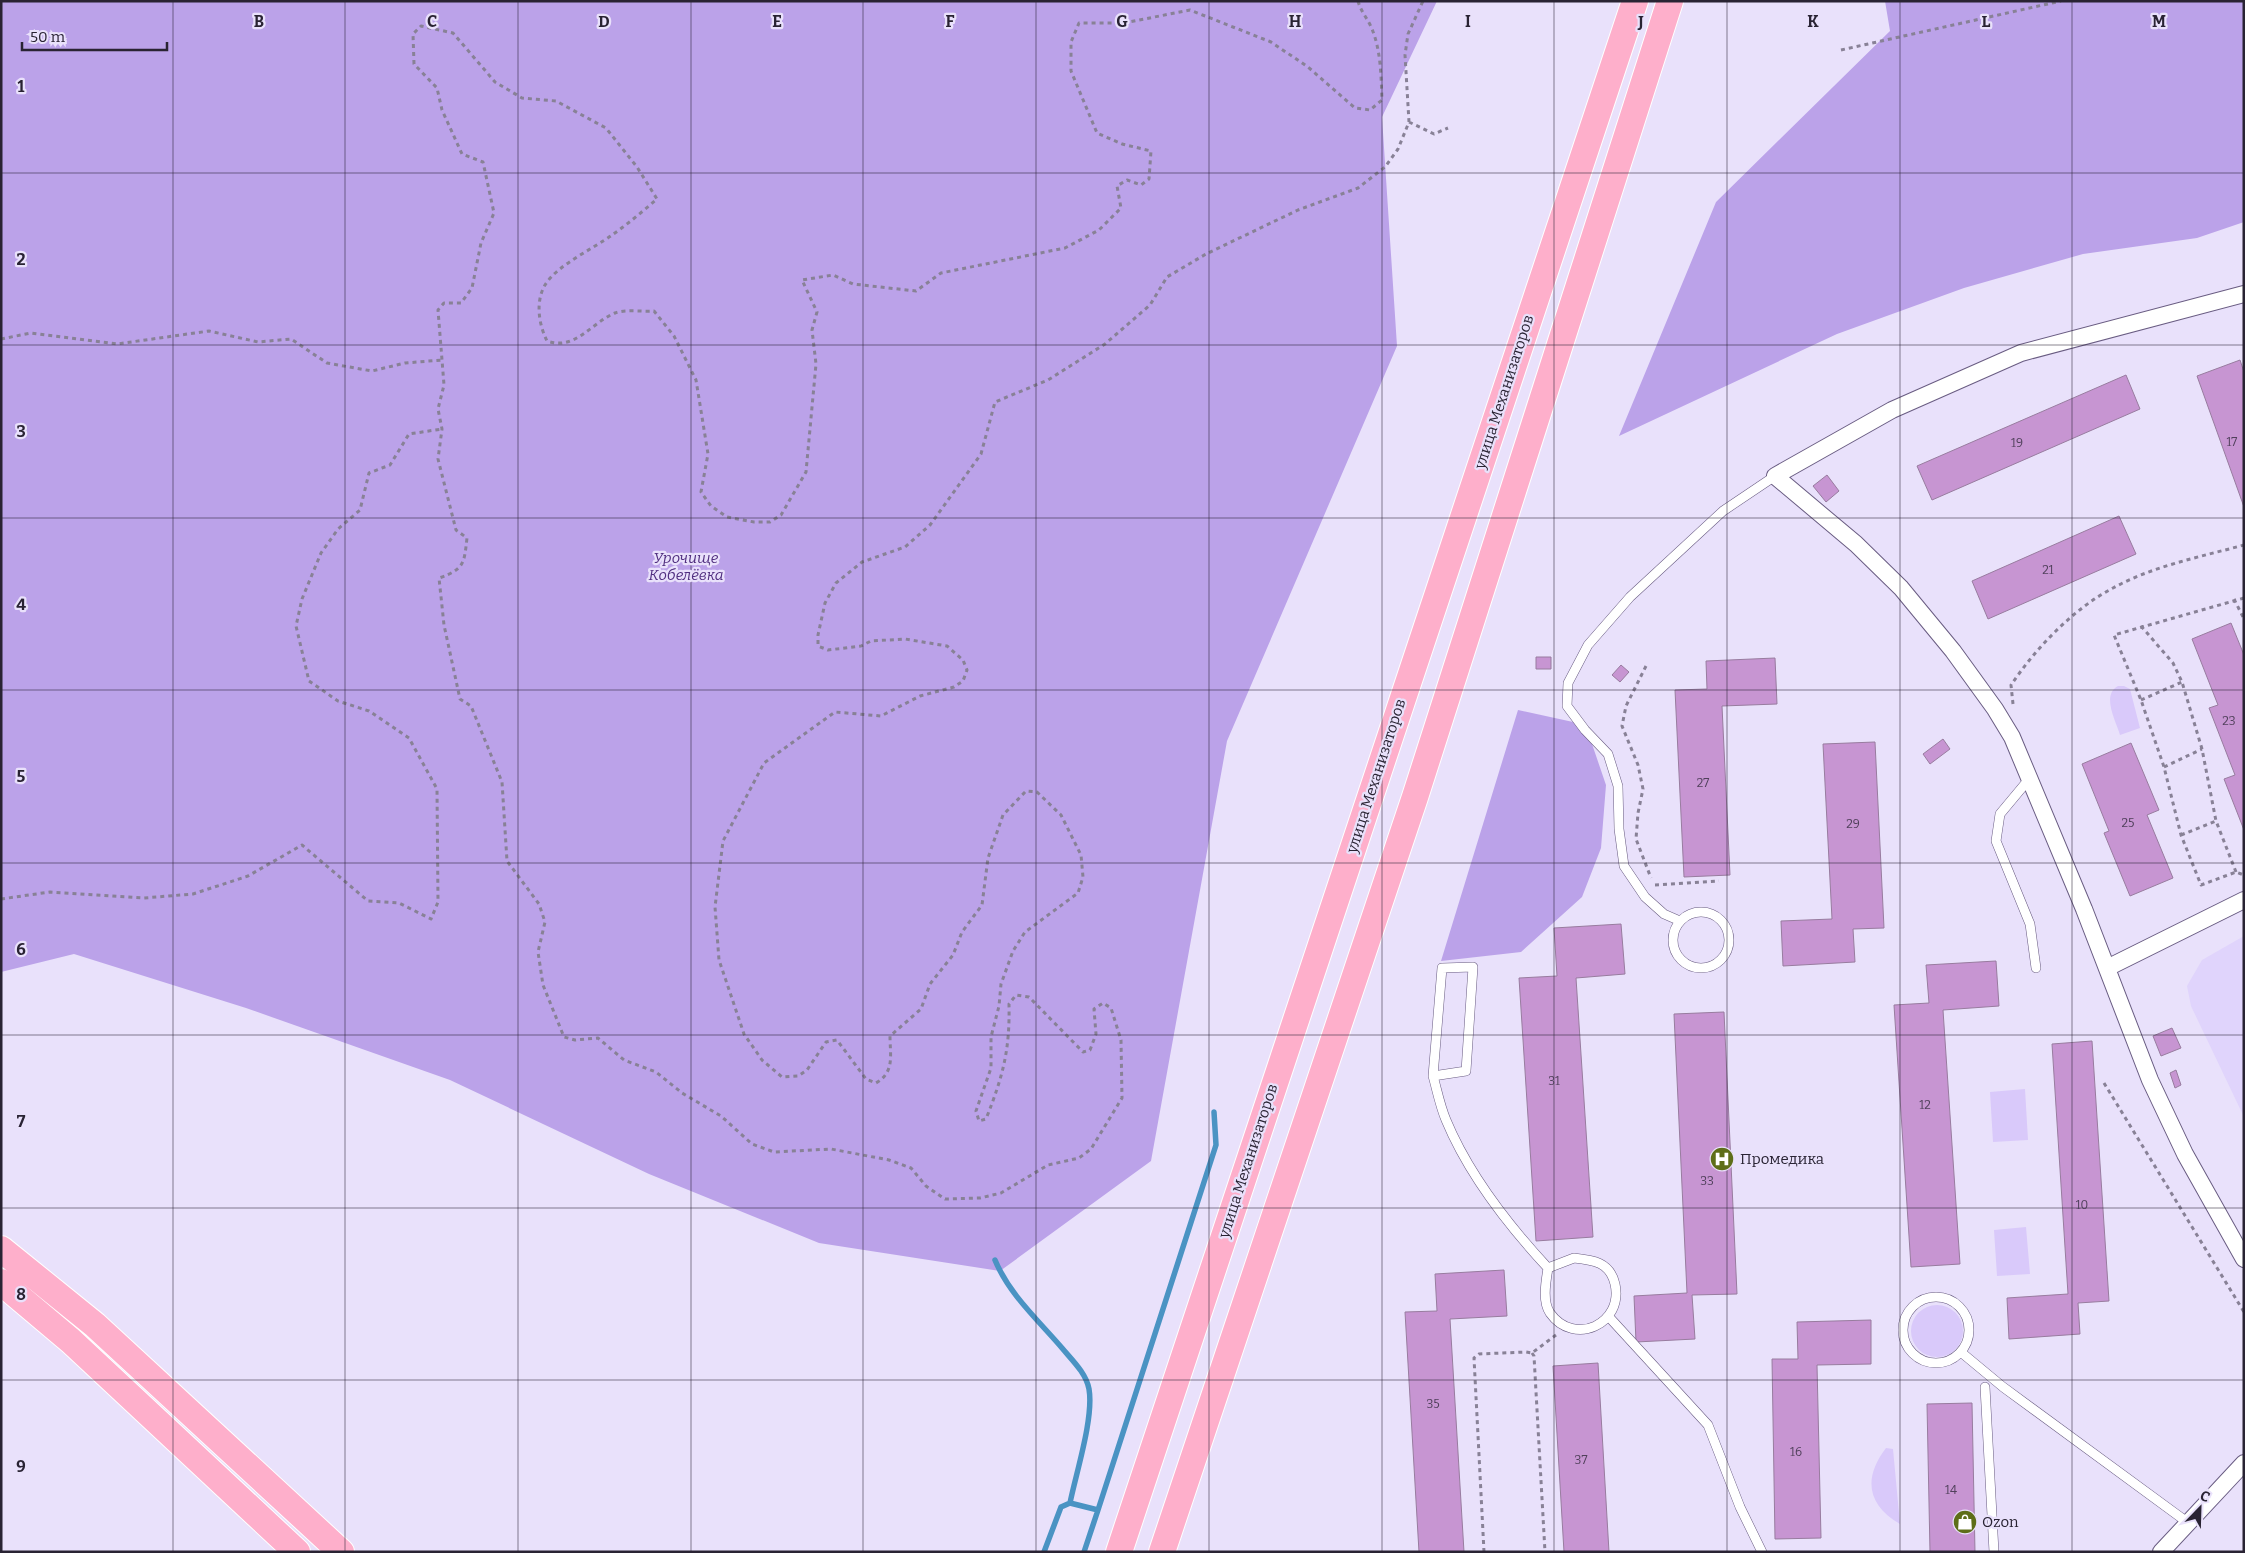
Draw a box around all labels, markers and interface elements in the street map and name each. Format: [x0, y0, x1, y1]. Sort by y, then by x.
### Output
text: B [254, 12, 264, 31]
text: C [427, 12, 437, 31]
text: D [598, 12, 610, 31]
text: E [772, 12, 782, 31]
text: F [946, 12, 955, 31]
text: G [1116, 12, 1128, 31]
text: H [1289, 12, 1302, 31]
text: I [1465, 12, 1471, 31]
text: J [1637, 12, 1644, 31]
text: K [1807, 12, 1819, 31]
text: L [1982, 12, 1991, 31]
text: M [2152, 12, 2166, 31]
scale bar [22, 20, 168, 52]
text: 50 m [30, 28, 66, 46]
text: 1 [18, 77, 25, 96]
text: 2 [16, 250, 26, 269]
street label: улица Механизаторов [1470, 313, 1537, 472]
text: 3 [16, 422, 26, 441]
house number: 17 [2227, 435, 2237, 449]
house number: 19 [2011, 436, 2023, 450]
park label: Урочище Кобелёвка [649, 549, 723, 584]
house number: 21 [2042, 563, 2054, 577]
text: 4 [16, 595, 26, 614]
street label: улица Механизаторов [1342, 697, 1409, 856]
house number: 23 [2222, 714, 2236, 728]
text: 5 [17, 767, 26, 786]
house number: 27 [1697, 776, 1709, 790]
house number: 25 [2122, 816, 2134, 830]
house number: 29 [1846, 817, 1860, 831]
text: 6 [16, 940, 26, 959]
house number: 31 [1548, 1074, 1560, 1088]
street label: улица Механизаторов [1214, 1082, 1281, 1241]
house number: 12 [1919, 1098, 1931, 1112]
text: 7 [17, 1112, 26, 1131]
hospital icon: Промедика [1709, 1146, 1735, 1172]
place label: Промедика [1740, 1150, 1824, 1168]
house number: 33 [1700, 1174, 1714, 1188]
house number: 10 [2076, 1198, 2088, 1212]
text: 8 [16, 1285, 26, 1304]
house number: 35 [1426, 1397, 1440, 1411]
house number: 16 [1790, 1445, 1802, 1459]
house number: 37 [1575, 1453, 1587, 1467]
text: 9 [16, 1457, 26, 1476]
house number: 14 [1945, 1483, 1957, 1497]
north arrow [2175, 1483, 2225, 1533]
text: С [2197, 1487, 2212, 1506]
shop icon: Ozon [1952, 1509, 1978, 1535]
place label: Ozon [1982, 1513, 2019, 1531]

